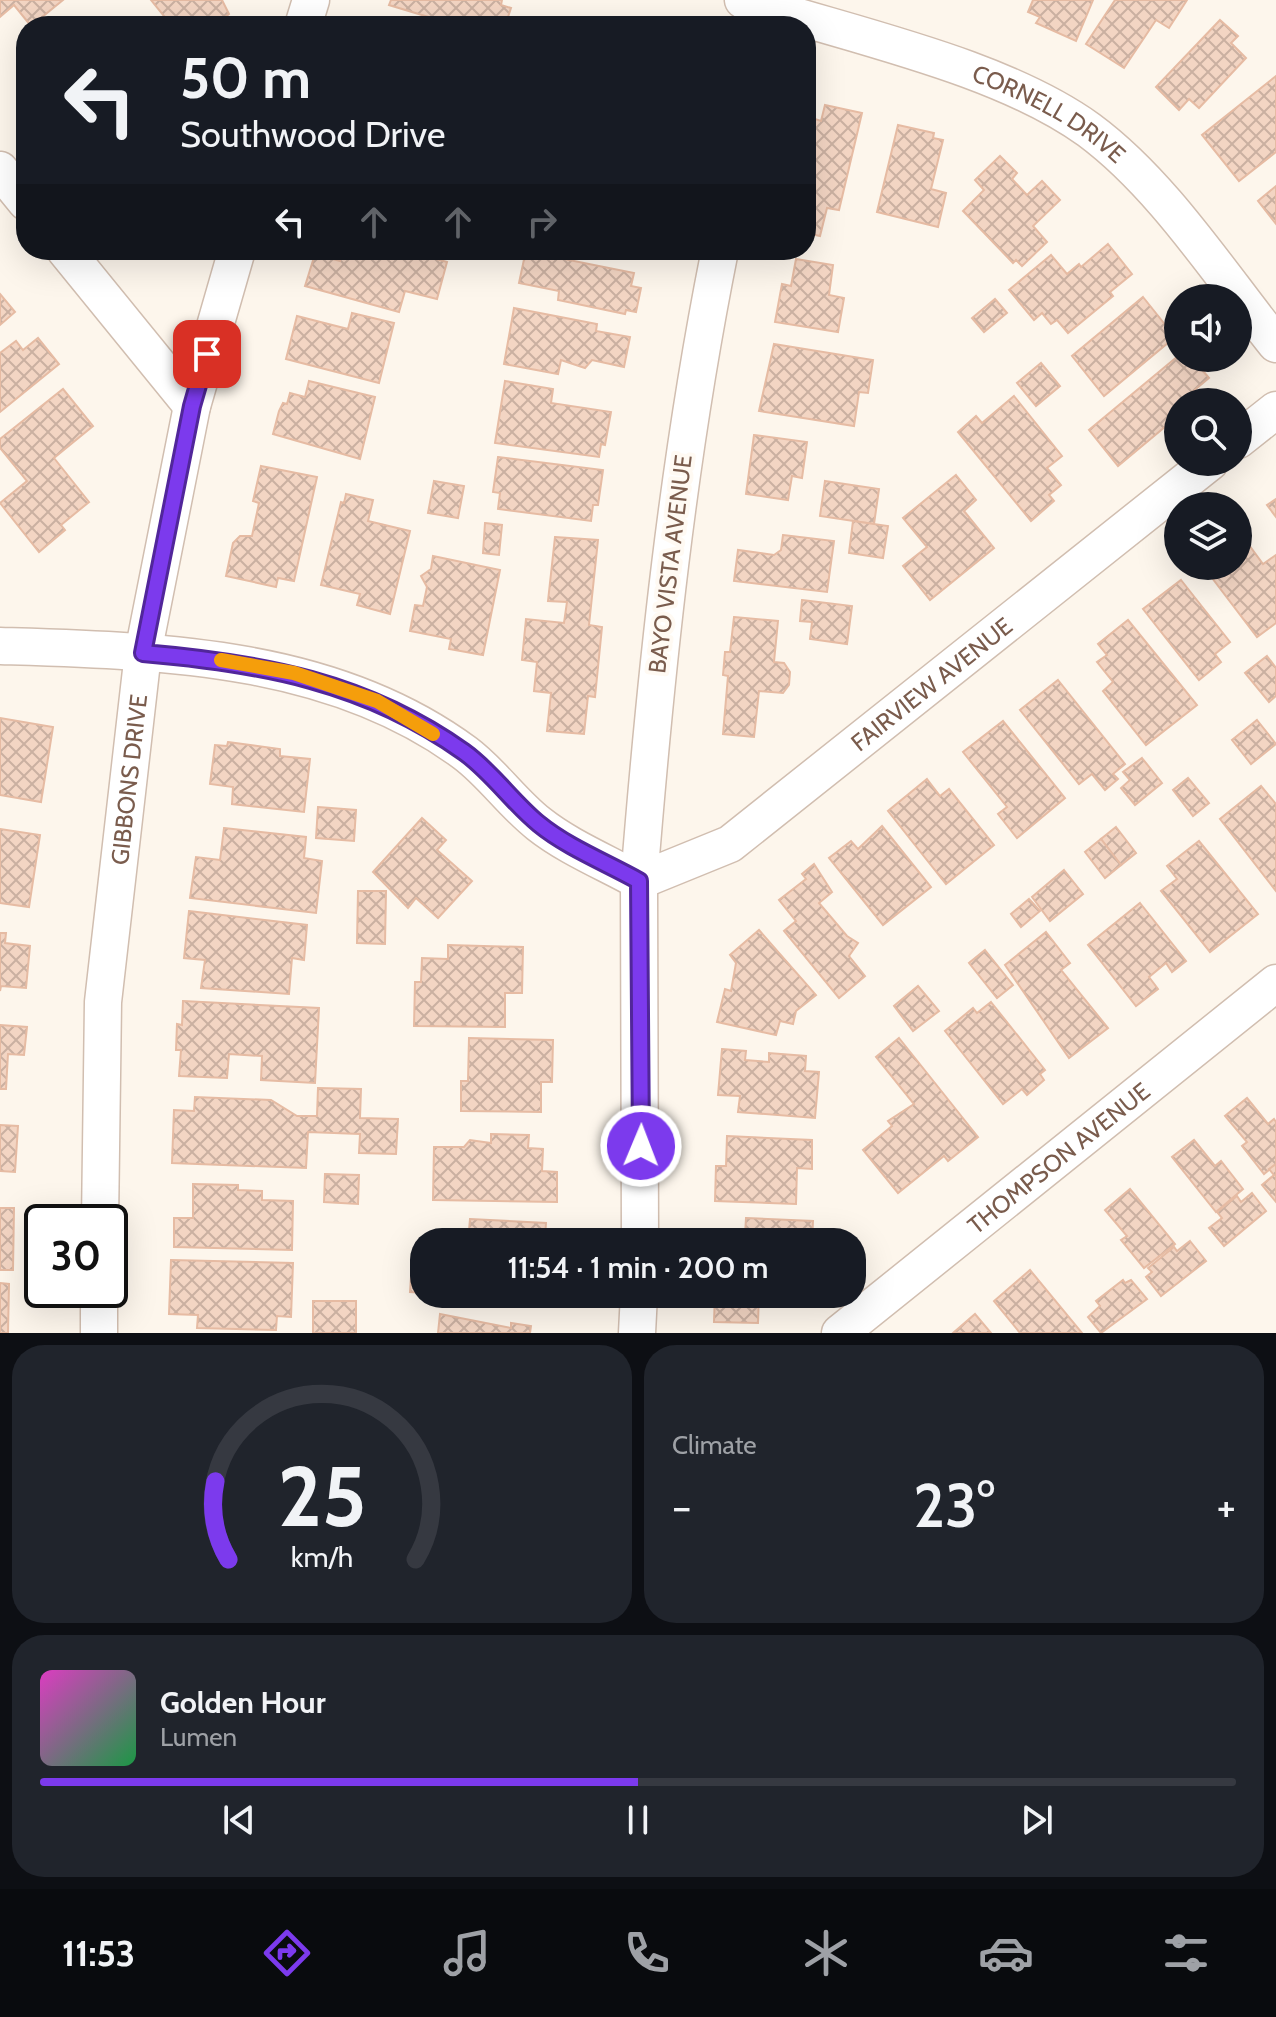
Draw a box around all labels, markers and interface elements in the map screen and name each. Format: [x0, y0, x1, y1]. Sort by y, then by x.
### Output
text: 50 m [180, 44, 311, 112]
icon: left [48, 48, 152, 152]
street label: CORNELL DRIVE [968, 58, 1132, 168]
text: Southwood Drive [180, 112, 445, 156]
icon: left [268, 200, 312, 244]
icon: ahead [352, 200, 396, 244]
icon: ahead [436, 200, 480, 244]
icon: right [520, 200, 564, 244]
map controls [1164, 284, 1252, 580]
button: sound [1164, 284, 1252, 372]
pin [173, 320, 241, 388]
icon: arrive [185, 332, 229, 376]
button: search [1164, 388, 1252, 476]
street label: BAYO VISTA AVENUE [642, 453, 698, 675]
button: layers [1164, 492, 1252, 580]
street label: FAIRVIEW AVENUE [845, 611, 1018, 757]
street label: GIBBONS DRIVE [104, 693, 153, 866]
street label: THOMPSON AVENUE [961, 1076, 1155, 1240]
position arrow [599, 1104, 683, 1188]
speed limit sign: 30 [24, 1204, 128, 1308]
text: 11:54 · 1 min · 200 m [507, 1249, 769, 1286]
text: Climate [672, 1429, 757, 1461]
text: 25 [278, 1446, 366, 1547]
text: 23° [913, 1469, 995, 1542]
text: − [672, 1480, 691, 1533]
text: + [1217, 1480, 1236, 1533]
text: km/h [291, 1539, 353, 1574]
text: Golden Hour [160, 1684, 326, 1721]
text: Lumen [160, 1721, 237, 1753]
icon: previous [217, 1798, 261, 1842]
icon: pause [616, 1798, 660, 1842]
icon: next [1015, 1798, 1059, 1842]
icon: directions [259, 1925, 315, 1981]
icon: music [439, 1925, 495, 1981]
icon: phone [619, 1925, 675, 1981]
icon: climate [798, 1925, 854, 1981]
icon: car [978, 1925, 1034, 1981]
icon: filters [1158, 1925, 1214, 1981]
text: 11:53 [62, 1931, 135, 1975]

